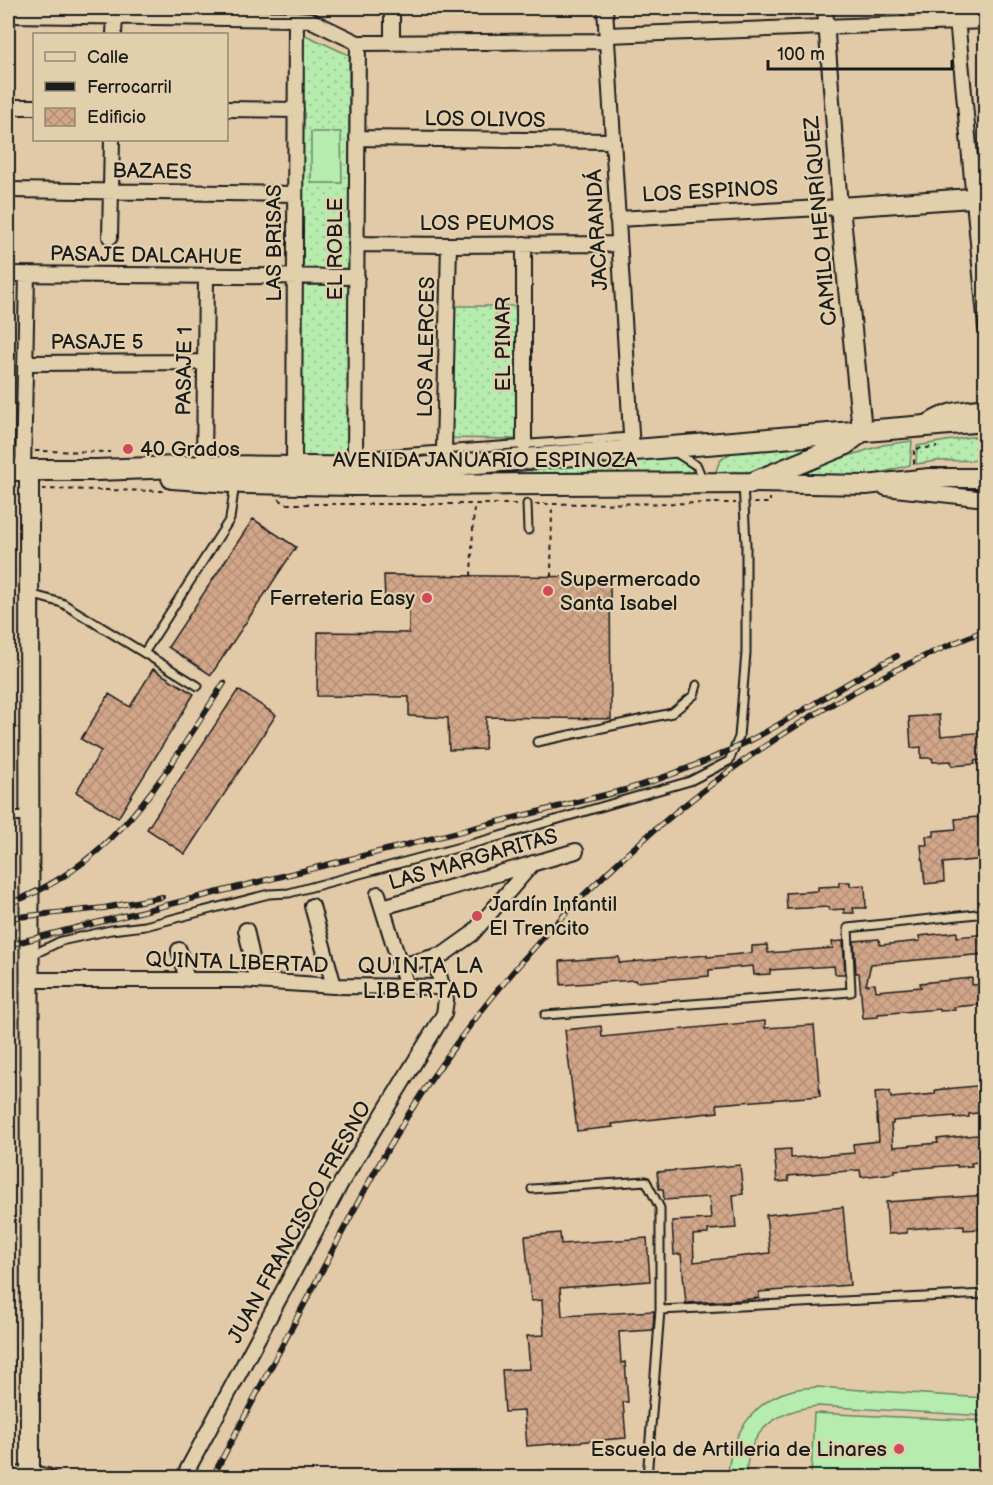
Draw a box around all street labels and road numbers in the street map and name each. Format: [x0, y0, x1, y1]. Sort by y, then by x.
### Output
street label: LOS OLIVOS [424, 106, 546, 133]
street label: CAMILO HENRÍQUEZ [799, 115, 842, 327]
street label: BAZAES [112, 158, 192, 185]
street label: JACARANDÁ [582, 169, 613, 291]
street label: LOS ESPINOS [641, 175, 779, 208]
street label: LAS BRISAS [262, 184, 287, 302]
street label: EL ROBLE [323, 198, 348, 300]
street label: LOS PEUMOS [420, 211, 554, 236]
street label: PASAJE DALCAHUE [50, 241, 242, 270]
street label: LOS ALERCES [413, 276, 440, 418]
street label: EL PINAR [491, 297, 516, 391]
street label: PASAJE 1 [171, 326, 198, 416]
street label: PASAJE 5 [50, 330, 144, 355]
street label: AVENIDA JANUARIO ESPINOZA [333, 448, 638, 473]
street label: LAS MARGARITAS [386, 823, 561, 896]
street label: QUINTA LIBERTAD [145, 947, 329, 978]
street label: JUAN FRANCISCO FRESNO [222, 1097, 377, 1348]

